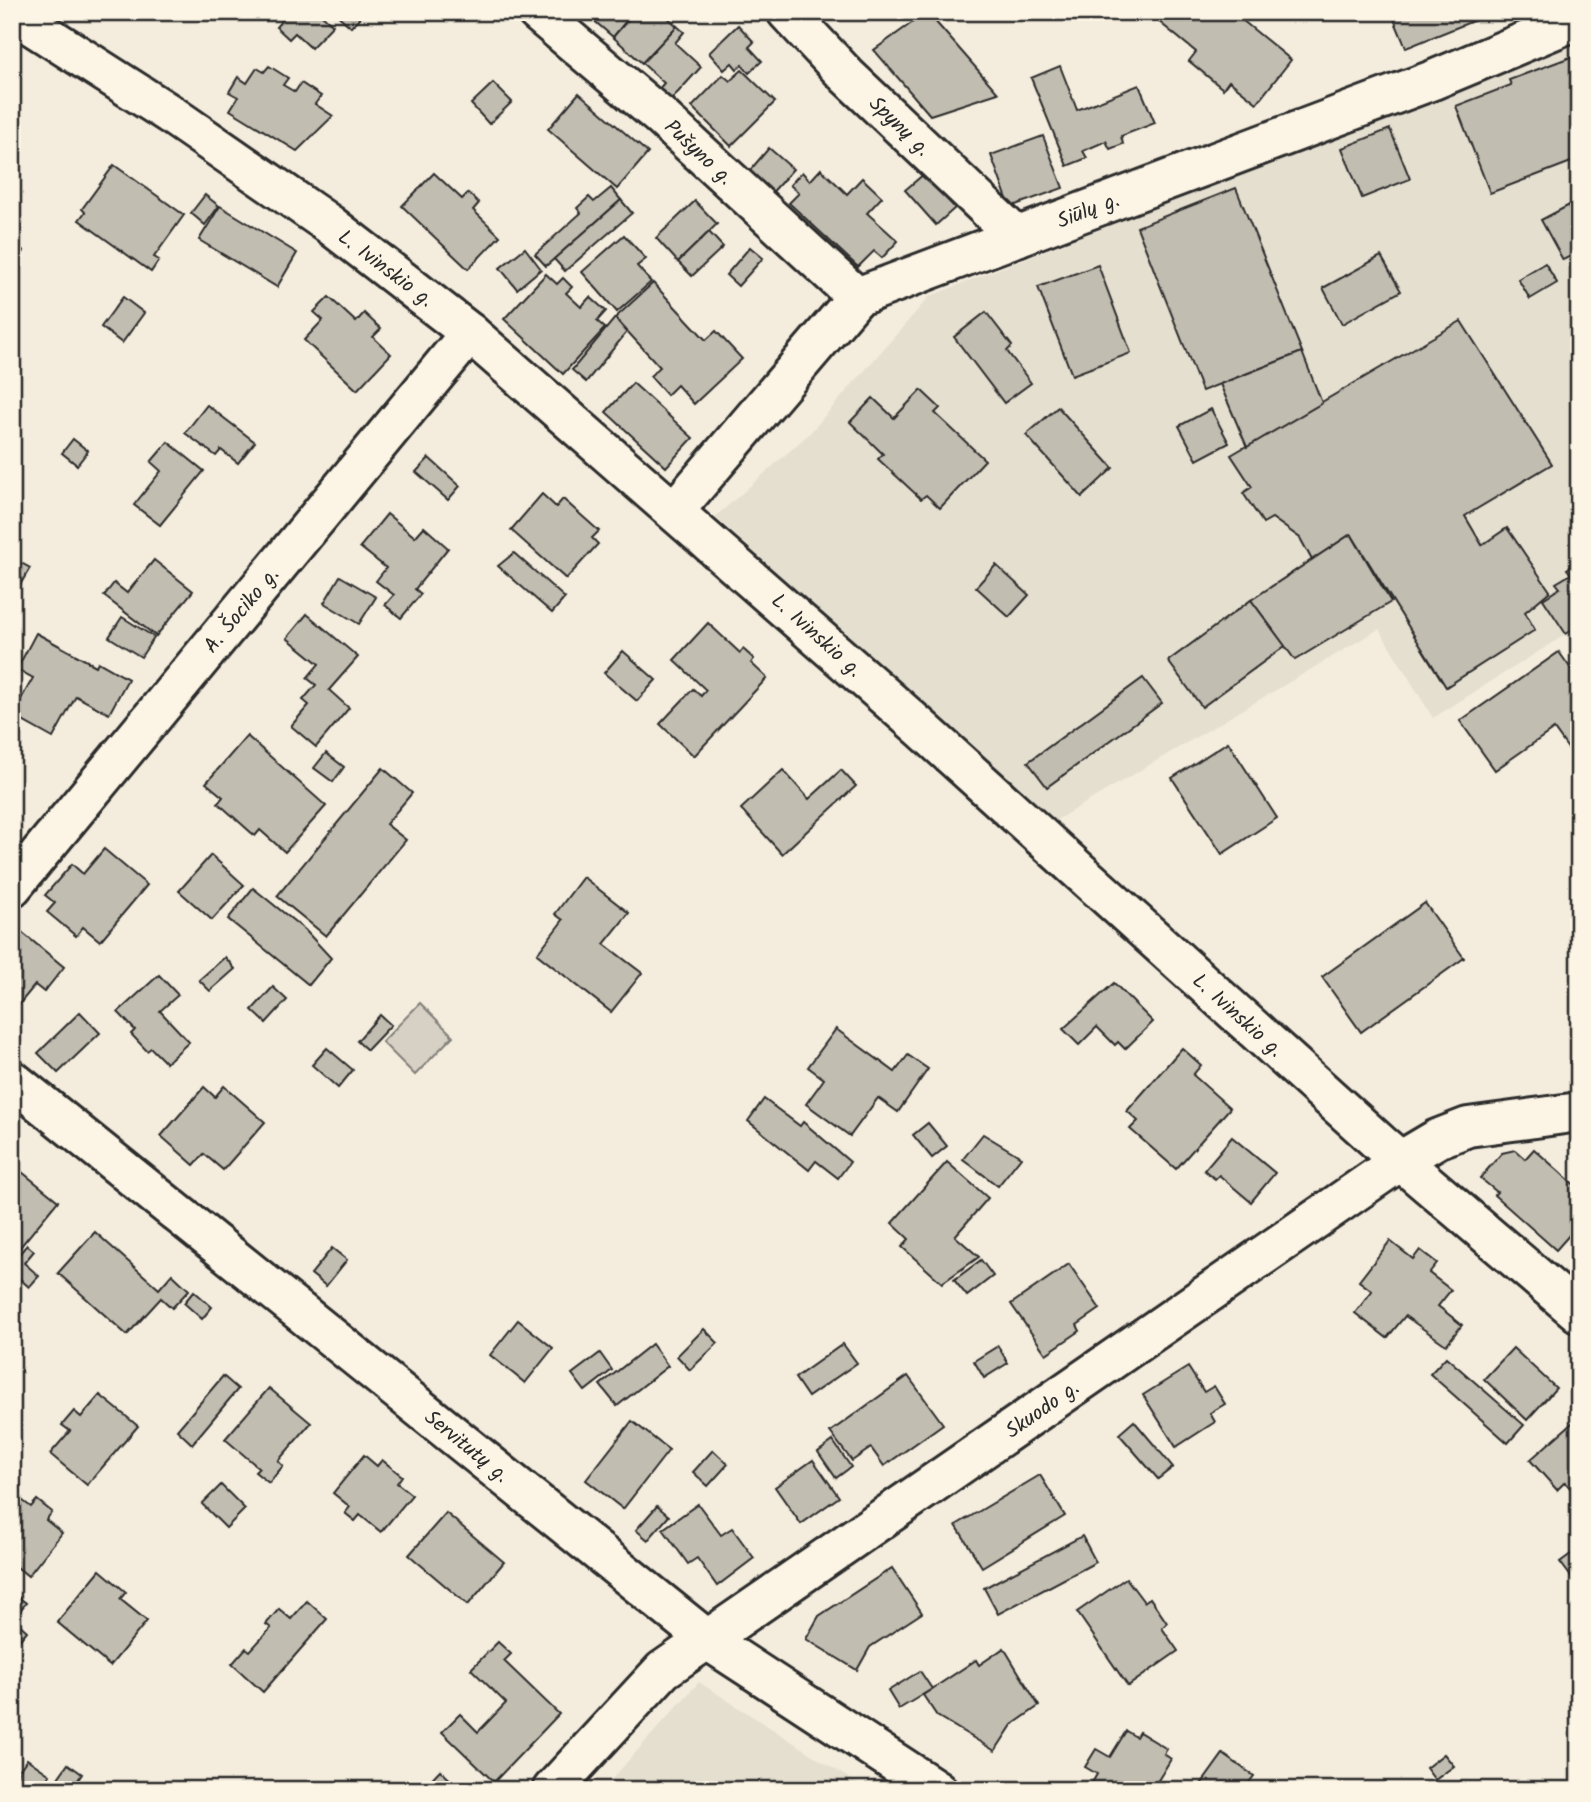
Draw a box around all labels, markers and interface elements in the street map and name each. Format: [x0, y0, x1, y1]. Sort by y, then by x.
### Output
street label: Spynų g. [860, 89, 938, 165]
street label: Pušyno g. [656, 112, 740, 194]
street label: Siūlų g. [1052, 184, 1125, 238]
street label: L. Ivinskio g. [330, 222, 440, 316]
street label: A. Šociko g. [196, 561, 288, 661]
street label: L. Ivinskio g. [763, 586, 869, 686]
street label: L. Ivinskio g. [1184, 966, 1290, 1066]
street label: Skuodo g. [999, 1373, 1087, 1448]
street label: Servitutų g. [416, 1402, 516, 1492]

